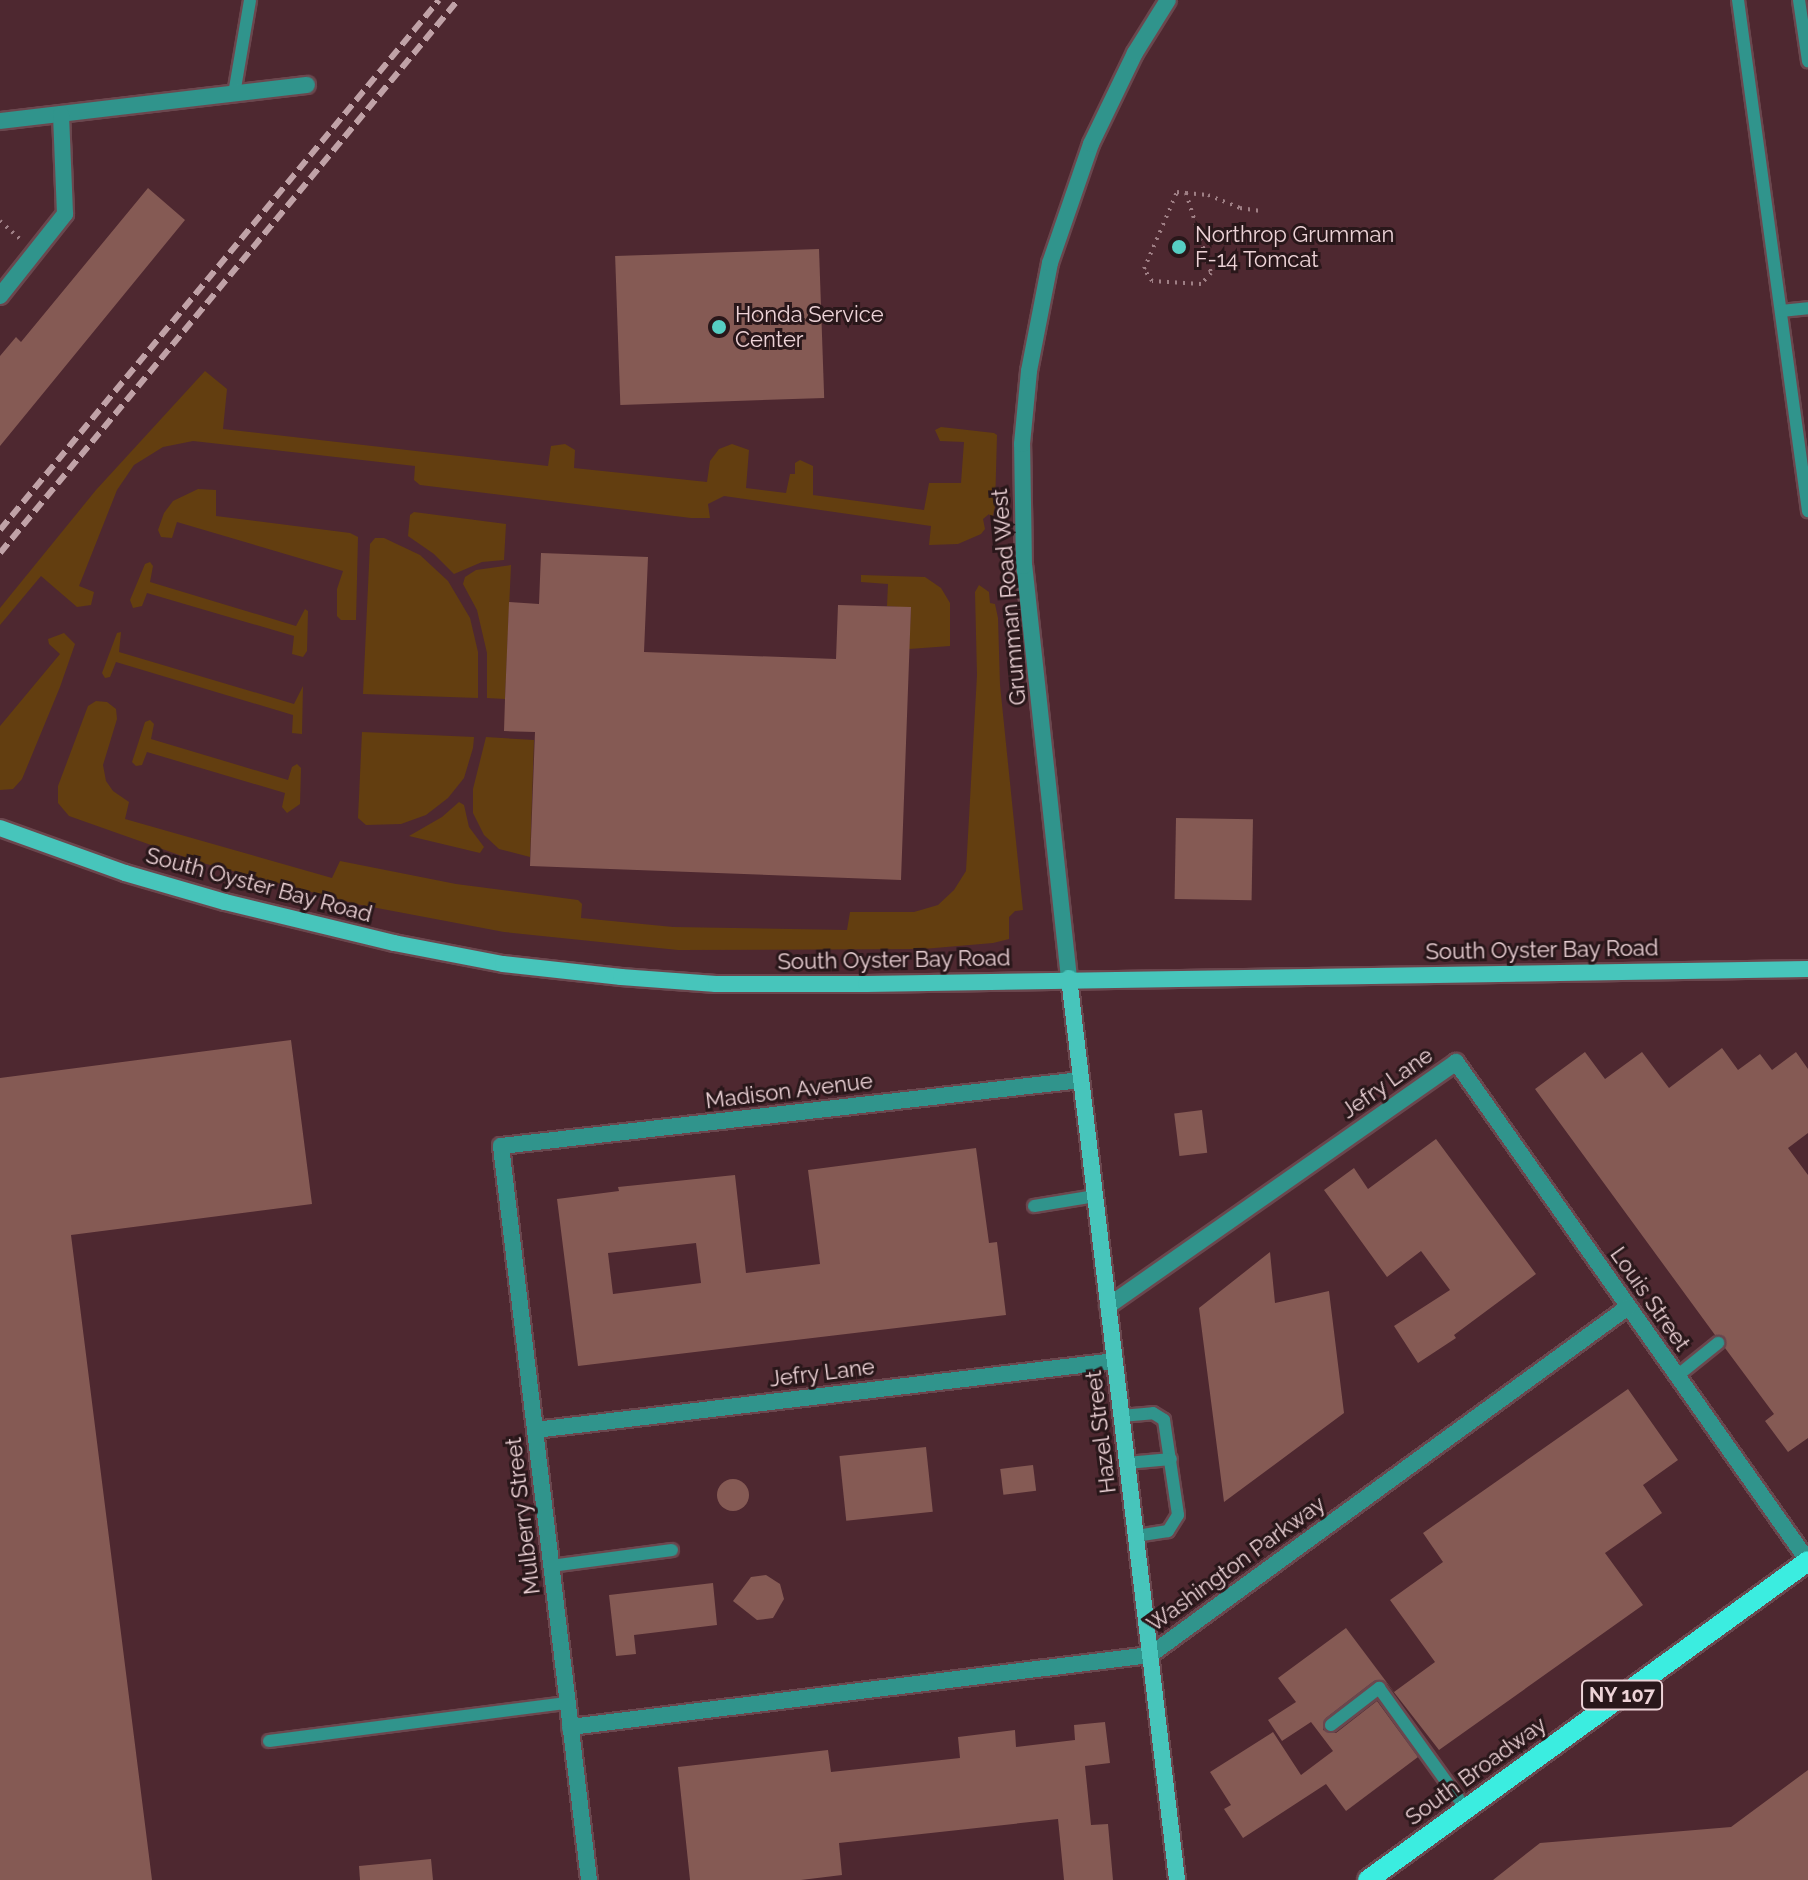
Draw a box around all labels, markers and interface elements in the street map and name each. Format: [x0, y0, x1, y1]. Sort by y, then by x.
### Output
place label: Northrop Grumman F-14 Tomcat [1195, 221, 1394, 272]
marker: Northrop Grumman F-14 Tomcat [1170, 238, 1188, 256]
place label: Honda Service Center [735, 301, 884, 352]
marker: Honda Service Center [710, 318, 728, 336]
street label: Grumman Road West [986, 487, 1032, 707]
street label: South Oyster Bay Road [143, 842, 375, 928]
street label: South Oyster Bay Road [1425, 935, 1659, 965]
street label: South Oyster Bay Road [777, 945, 1011, 975]
street label: Jefry Lane [1336, 1042, 1438, 1124]
street label: Madison Avenue [704, 1068, 874, 1114]
street label: Louis Street [1605, 1242, 1695, 1356]
street label: Jefry Lane [768, 1353, 876, 1393]
street label: Hazel Street [1080, 1369, 1122, 1495]
street label: Mulberry Street [500, 1436, 546, 1596]
street label: Washington Parkway [1142, 1491, 1330, 1637]
road number: NY 107 [1580, 1679, 1664, 1711]
street label: South Broadway [1401, 1711, 1551, 1831]

